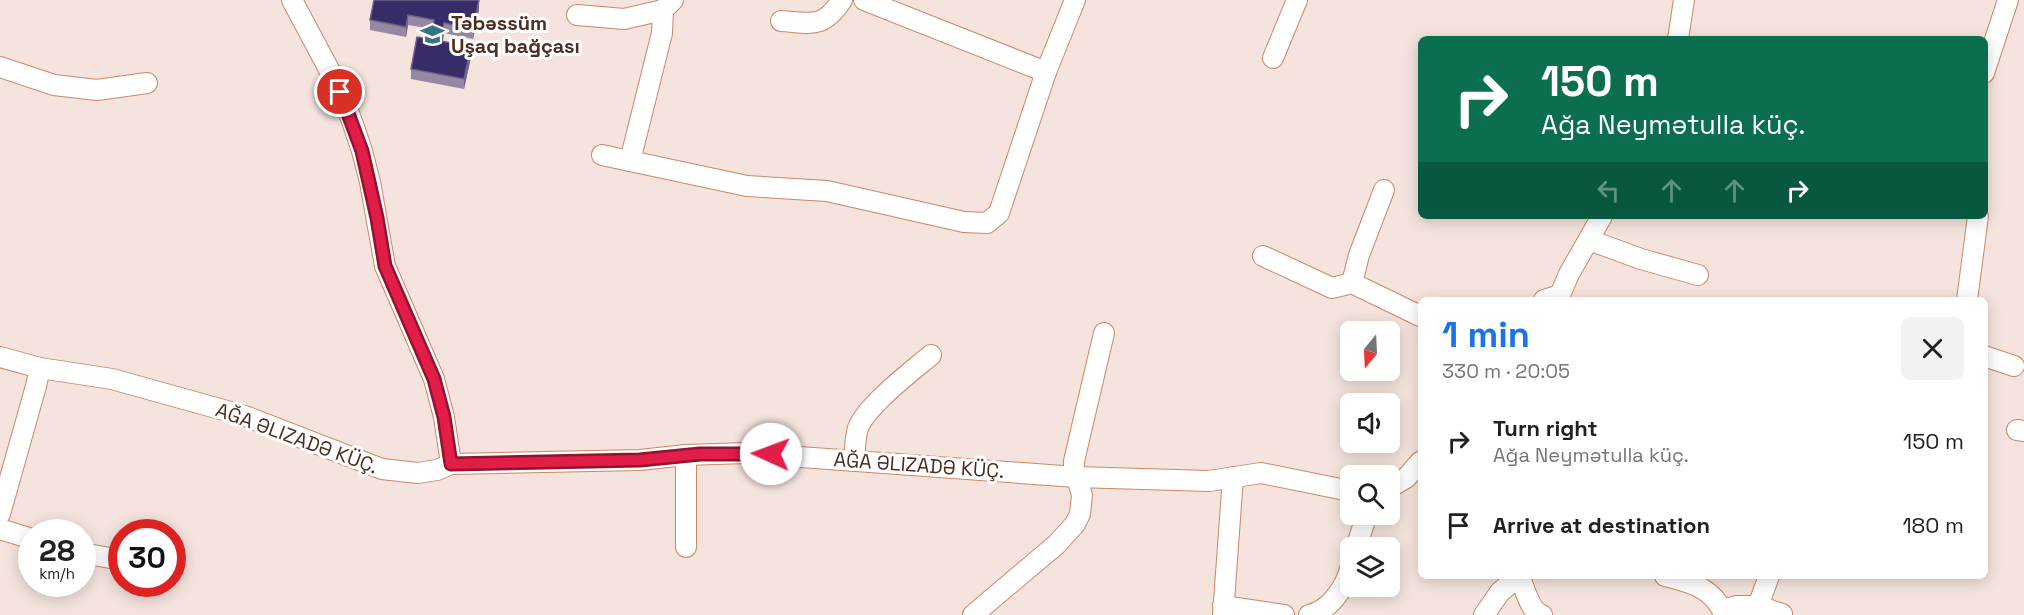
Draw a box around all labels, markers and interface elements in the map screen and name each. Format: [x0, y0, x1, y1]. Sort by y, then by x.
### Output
place label: Təbəssüm Uşaq bağçası [451, 10, 580, 59]
school or university icon: Təbəssüm Uşaq bağçası [420, 21, 446, 47]
text: 150 m [1541, 55, 1659, 108]
icon: right [1442, 60, 1520, 138]
pin [314, 66, 365, 117]
icon: arrive [323, 75, 356, 108]
text: Ağa Neymətulla küç. [1541, 107, 1805, 142]
icon: left [1592, 174, 1625, 207]
icon: ahead [1655, 174, 1688, 207]
icon: ahead [1718, 174, 1751, 207]
icon: right [1781, 174, 1814, 207]
text: 1 min [1442, 312, 1530, 358]
button: close [1901, 317, 1964, 380]
north arrow [1340, 321, 1400, 381]
map controls [1340, 321, 1400, 597]
text: 330 m · 20:05 [1442, 358, 1570, 384]
button: sound [1340, 393, 1400, 453]
street label: AĞA ƏLIZADƏ KÜÇ. [212, 397, 382, 479]
text: Turn right [1493, 414, 1598, 442]
position arrow [739, 422, 803, 486]
icon: right [1442, 425, 1475, 458]
text: 150 m [1903, 427, 1964, 455]
text: Ağa Neymətulla küç. [1493, 442, 1689, 468]
street label: AĞA ƏLIZADƏ KÜÇ. [833, 446, 1005, 484]
button: search [1340, 465, 1400, 525]
icon: arrive [1442, 509, 1475, 542]
text: Arrive at destination [1493, 511, 1710, 539]
text: 180 m [1902, 511, 1964, 539]
speed limit sign: 30 [108, 519, 186, 597]
text: 28 [39, 531, 75, 570]
button: layers [1340, 537, 1400, 597]
text: km/h [39, 564, 75, 583]

